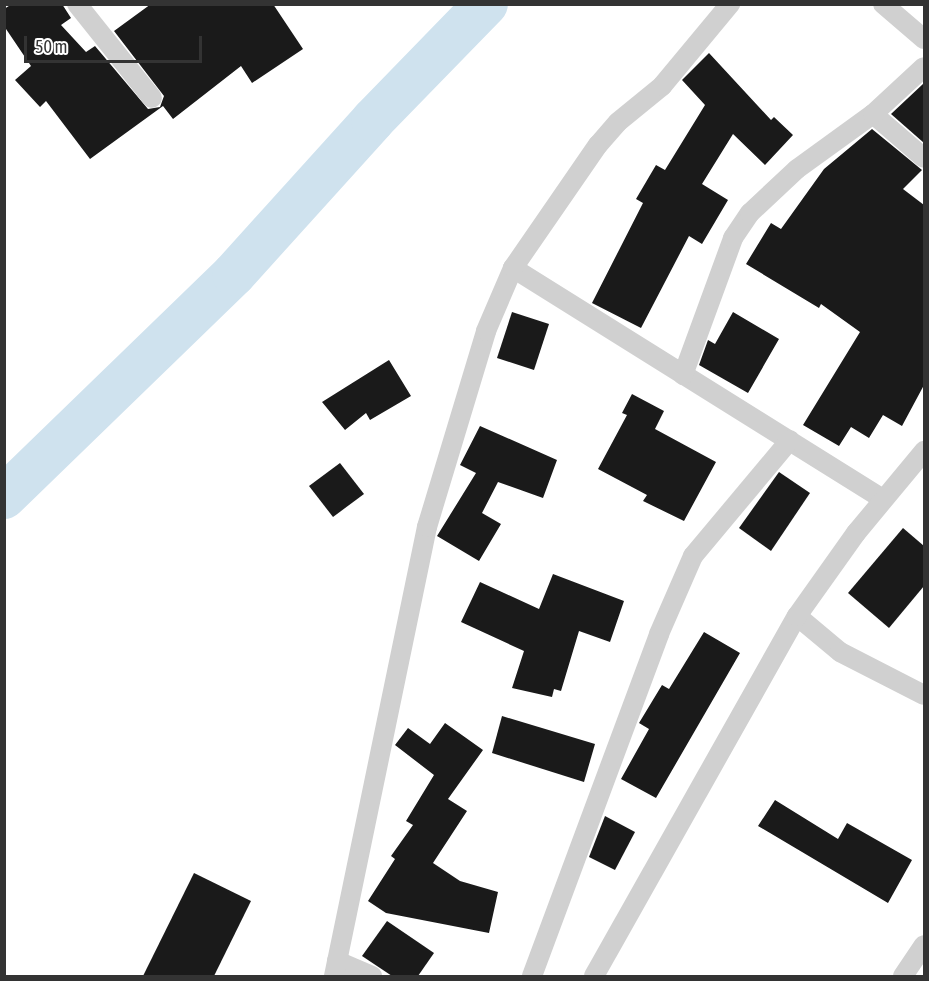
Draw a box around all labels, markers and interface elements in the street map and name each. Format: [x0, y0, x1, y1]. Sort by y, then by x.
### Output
scale bar [27, 24, 206, 62]
text: 50 m [35, 36, 67, 57]

